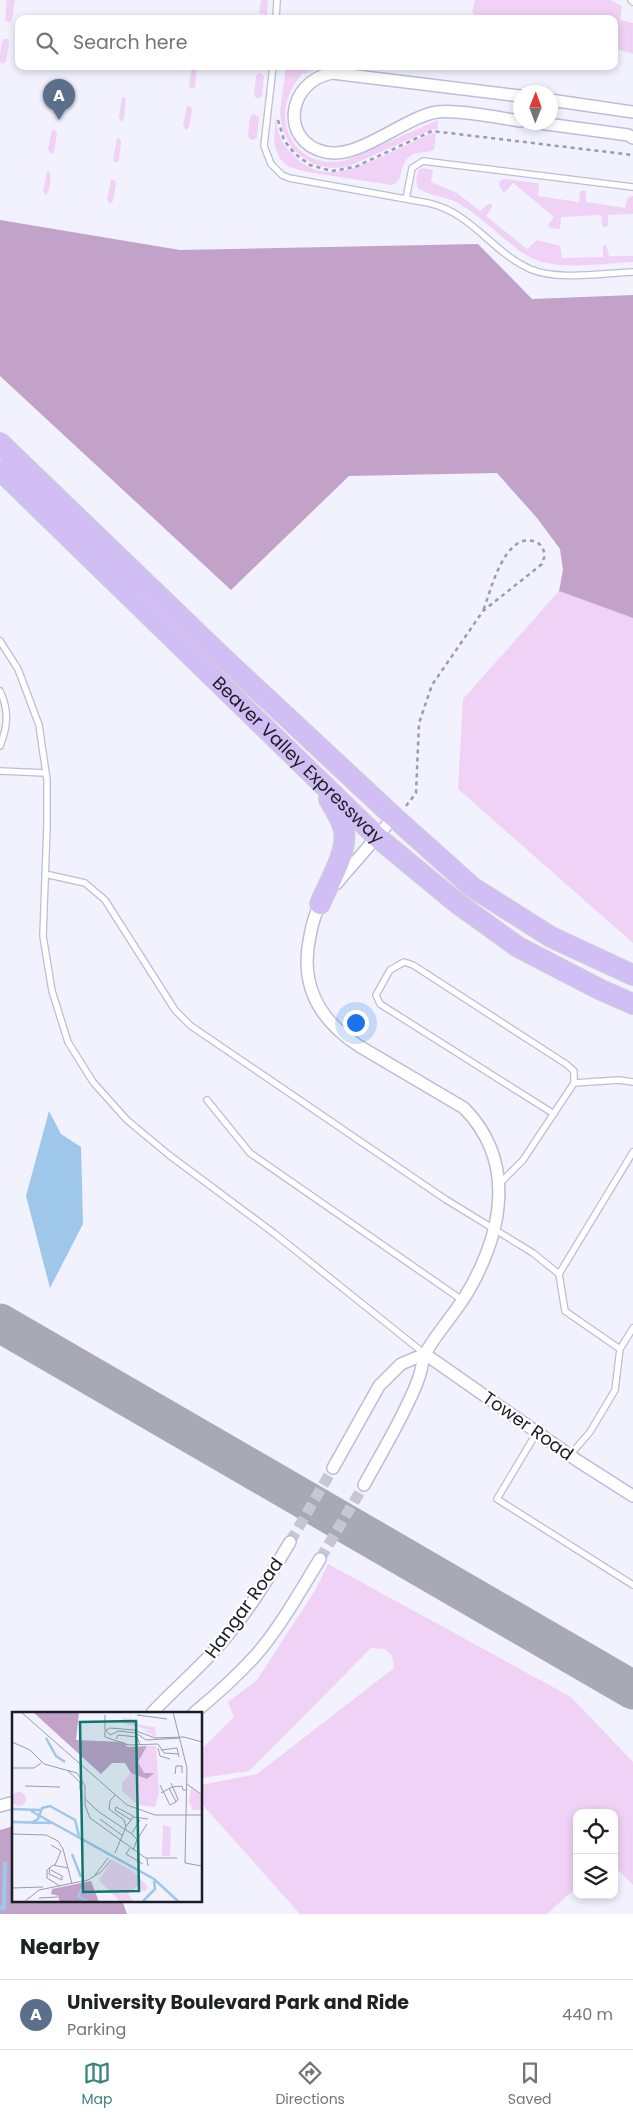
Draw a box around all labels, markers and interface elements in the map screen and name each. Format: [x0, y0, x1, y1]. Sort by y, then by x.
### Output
search box [15, 15, 618, 70]
icon: search [33, 29, 61, 57]
text: Search here [73, 29, 187, 56]
pin: A [43, 79, 75, 120]
north arrow [513, 85, 558, 130]
street label: Beaver Valley Expressway [207, 671, 390, 849]
your location [343, 1010, 369, 1036]
street label: Tower Road [478, 1385, 579, 1466]
street label: Hangar Road [199, 1552, 289, 1663]
inset map [12, 1712, 202, 1902]
map controls [573, 1809, 618, 1899]
button: locate [573, 1809, 618, 1854]
button: layers [573, 1854, 618, 1899]
text: Nearby [20, 1932, 100, 1961]
text: University Boulevard Park and Ride [67, 1989, 409, 2016]
text: A [30, 2003, 42, 2026]
text: 440 m [562, 2003, 613, 2026]
text: Parking [67, 2018, 126, 2041]
tab: Map [81, 2059, 112, 2110]
tab: Directions [275, 2059, 345, 2110]
tab: Saved [508, 2059, 552, 2110]

